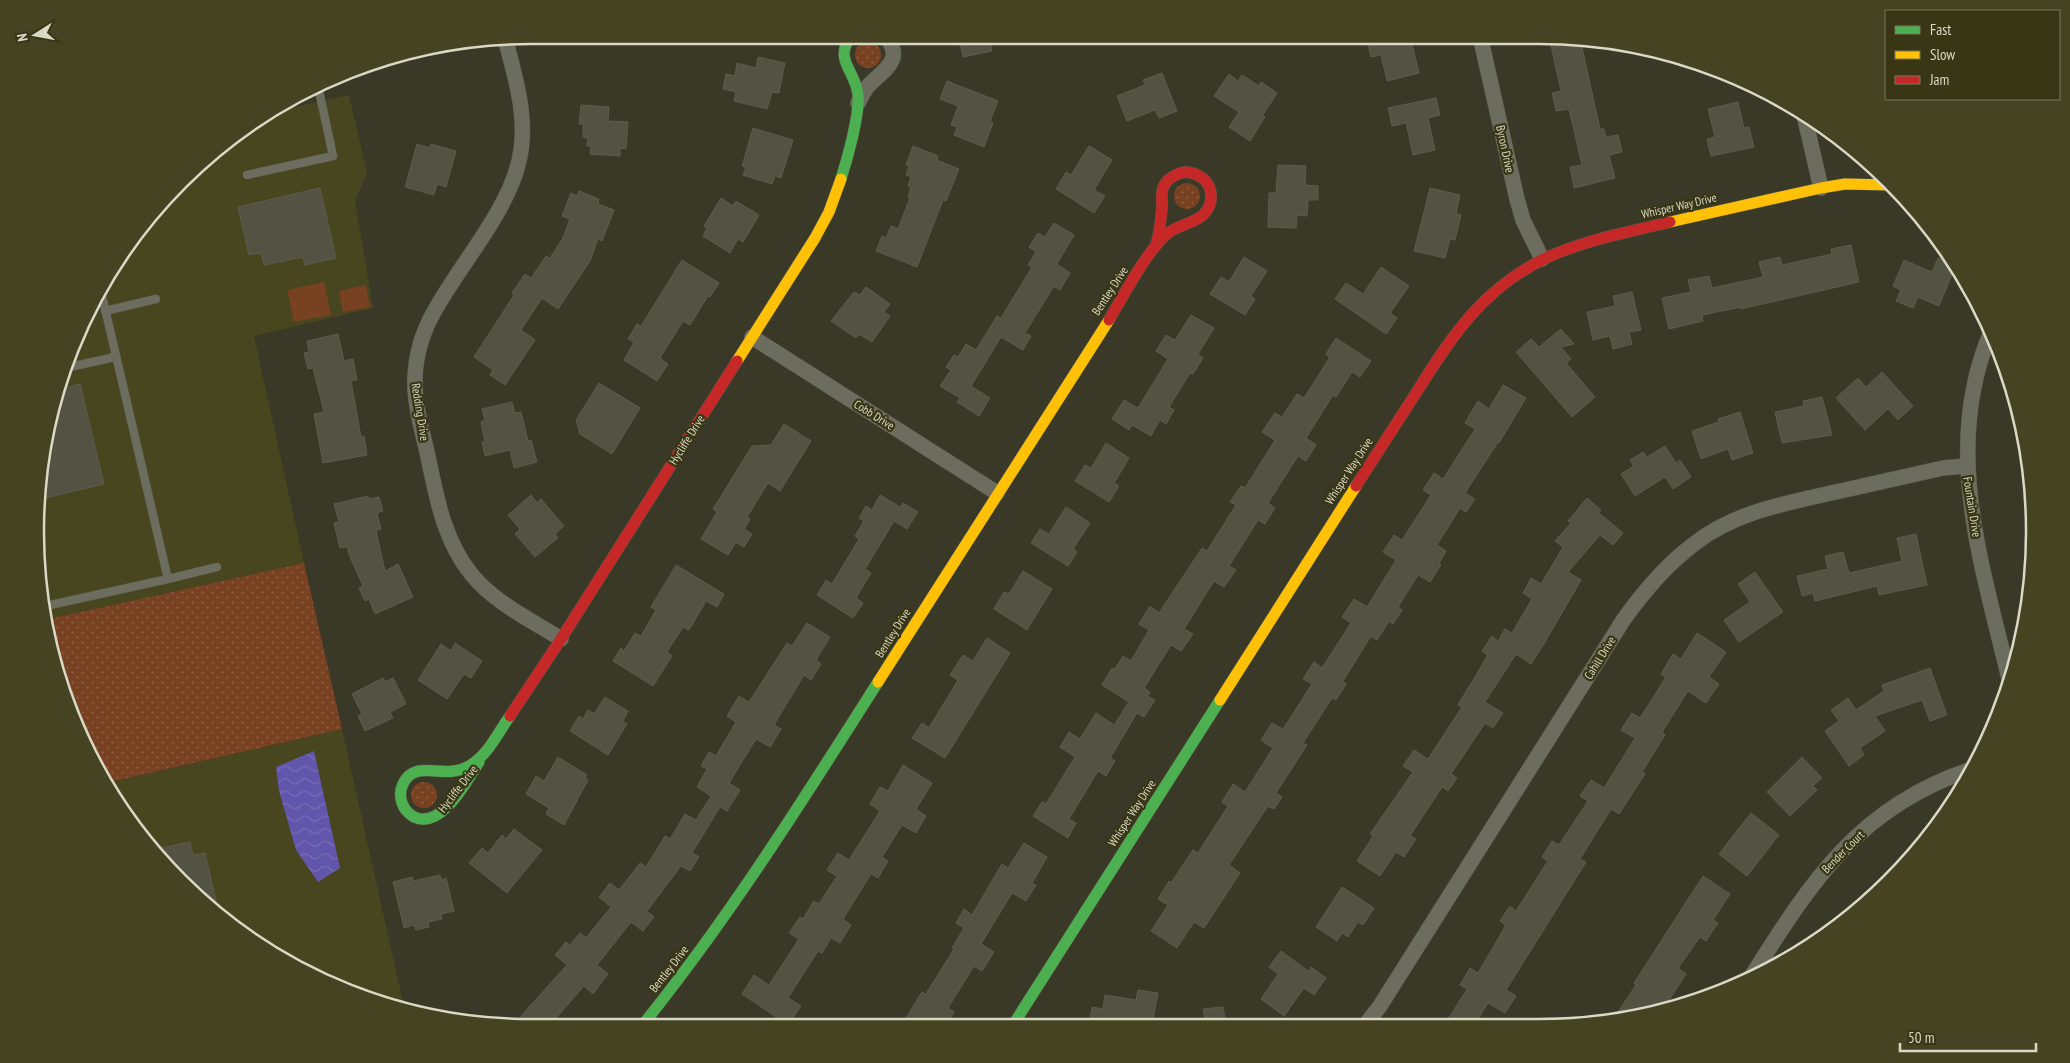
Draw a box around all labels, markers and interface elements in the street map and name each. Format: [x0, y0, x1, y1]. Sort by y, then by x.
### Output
north arrow [10, 10, 60, 60]
legend [1885, 10, 2060, 100]
text: Fast [1930, 20, 1951, 39]
text: N [13, 32, 32, 43]
text: Slow [1930, 45, 1955, 64]
text: Jam [1929, 70, 1949, 89]
street label: Byron Drive [1493, 124, 1518, 174]
street label: Whisper Way Drive [1640, 190, 1718, 221]
street label: Bentley Drive [1088, 263, 1131, 318]
street label: Redding Drive [409, 382, 432, 442]
street label: Cobb Drive [851, 396, 897, 433]
street label: Hycliffe Drive [665, 412, 708, 467]
street label: Whisper Way Drive [1321, 434, 1376, 507]
street label: Fountain Drive [1960, 476, 1985, 538]
street label: Bentley Drive [872, 605, 914, 660]
street label: Cahill Drive [1581, 633, 1619, 682]
street label: Hycliffe Drive [434, 762, 481, 815]
street label: Whisper Way Drive [1104, 776, 1159, 849]
street label: Bender Court [1818, 827, 1868, 876]
street label: Bentley Drive [646, 942, 692, 995]
scale bar [1900, 1020, 2036, 1052]
text: 50 m [1908, 1028, 1934, 1047]

